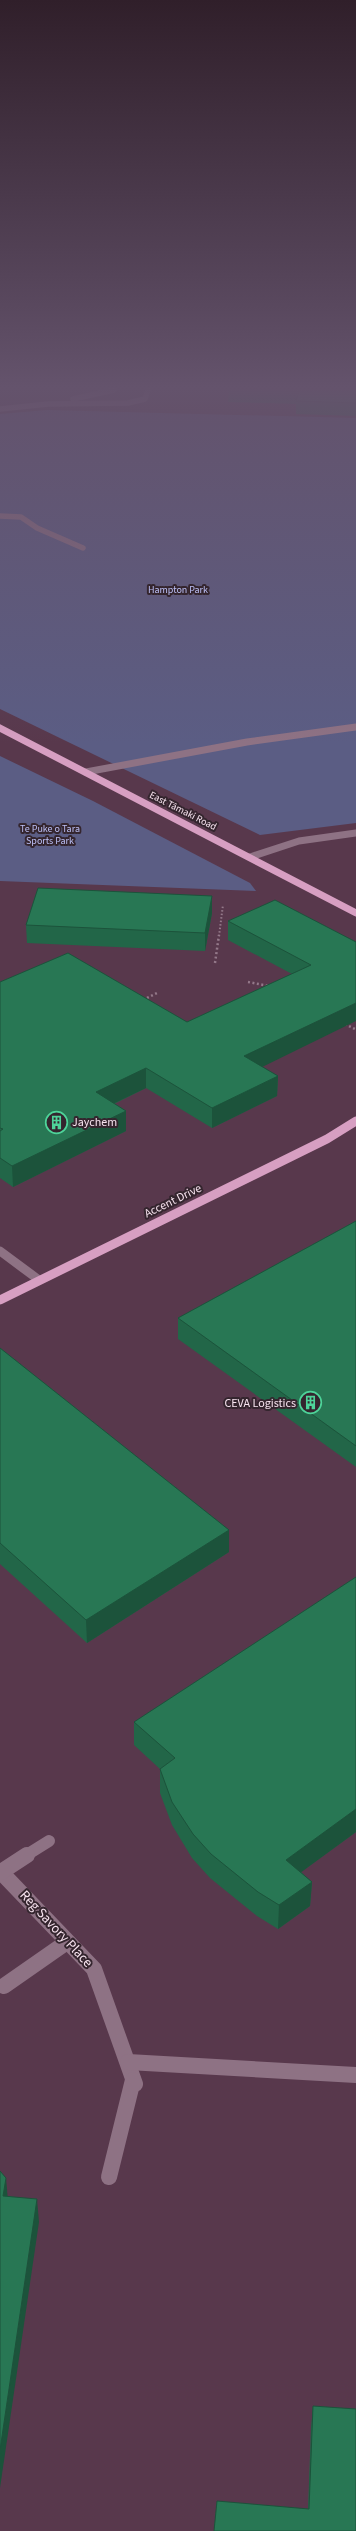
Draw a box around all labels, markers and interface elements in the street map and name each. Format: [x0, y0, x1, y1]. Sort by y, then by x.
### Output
park label: Hampton Park [148, 583, 208, 597]
street label: East Tāmaki Road [147, 788, 219, 834]
park label: Te Puke o Tara Sports Park [20, 822, 80, 848]
building icon: Jaychem [43, 1109, 69, 1135]
place label: Jaychem [72, 1114, 117, 1131]
street label: Accent Drive [141, 1180, 205, 1222]
building icon: CEVA Logistics [298, 1390, 324, 1416]
place label: CEVA Logistics [224, 1395, 296, 1412]
street label: Reg Savory Place [15, 1886, 97, 1972]

